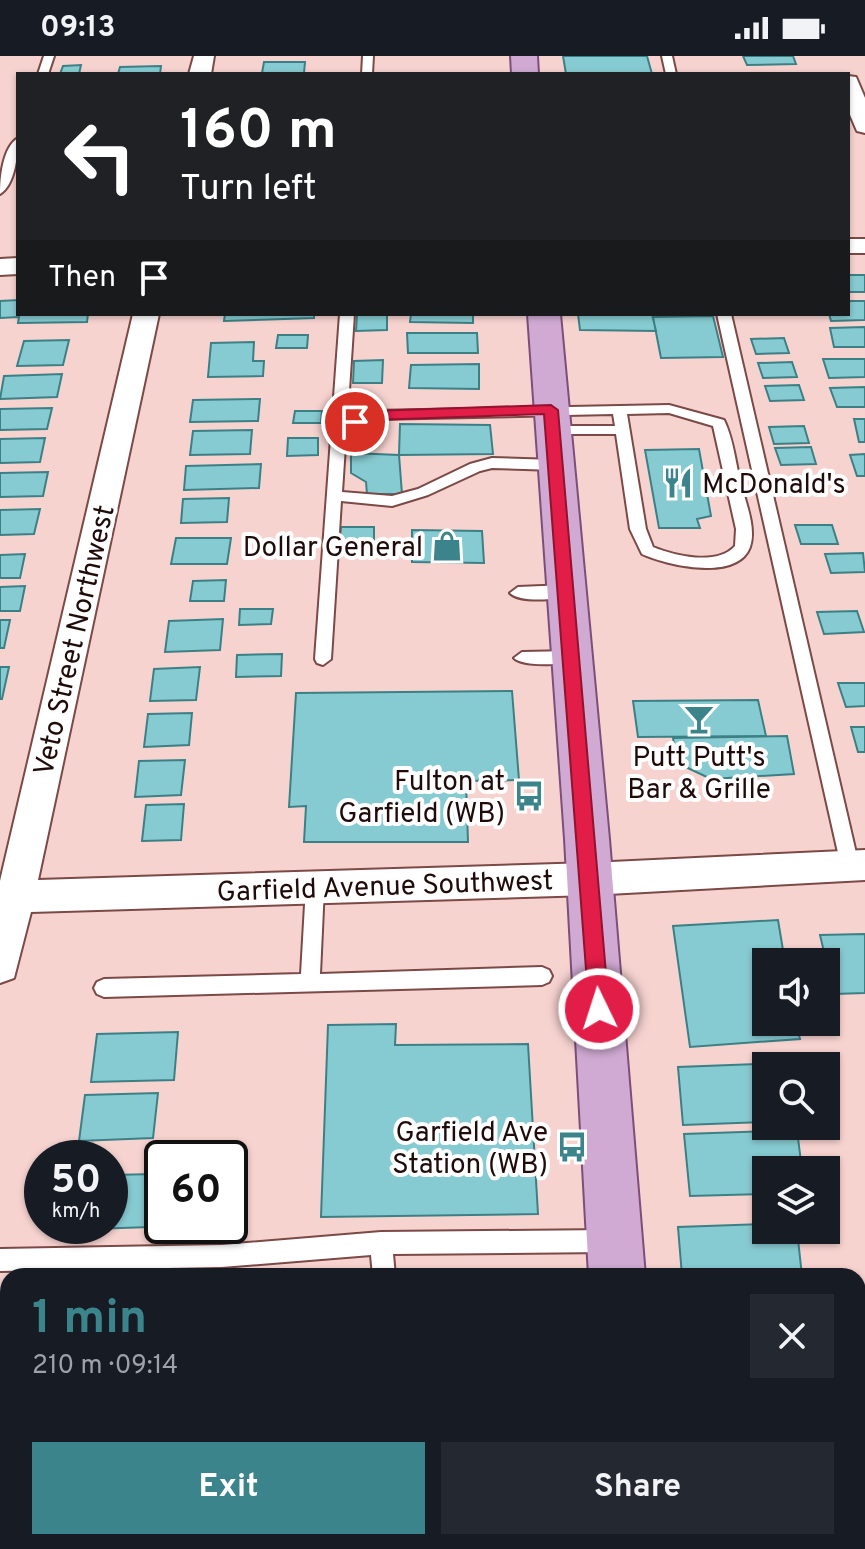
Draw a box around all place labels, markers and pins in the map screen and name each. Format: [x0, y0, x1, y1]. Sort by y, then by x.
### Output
pin [321, 388, 389, 456]
restaurant icon: McDonald's [661, 466, 695, 500]
place label: McDonald's [702, 468, 846, 504]
shop icon: Dollar General [430, 529, 464, 563]
place label: Dollar General [243, 531, 423, 567]
bar icon: Putt Putt's Bar & Grille [682, 702, 716, 736]
place label: Putt Putt's Bar & Grille [627, 741, 771, 809]
place label: Fulton at Garfield (WB) [338, 765, 505, 833]
bus stop icon: Fulton at Garfield (WB) [512, 779, 546, 813]
place label: Garfield Ave Station (WB) [392, 1116, 548, 1184]
bus stop icon: Garfield Ave Station (WB) [555, 1130, 589, 1164]

